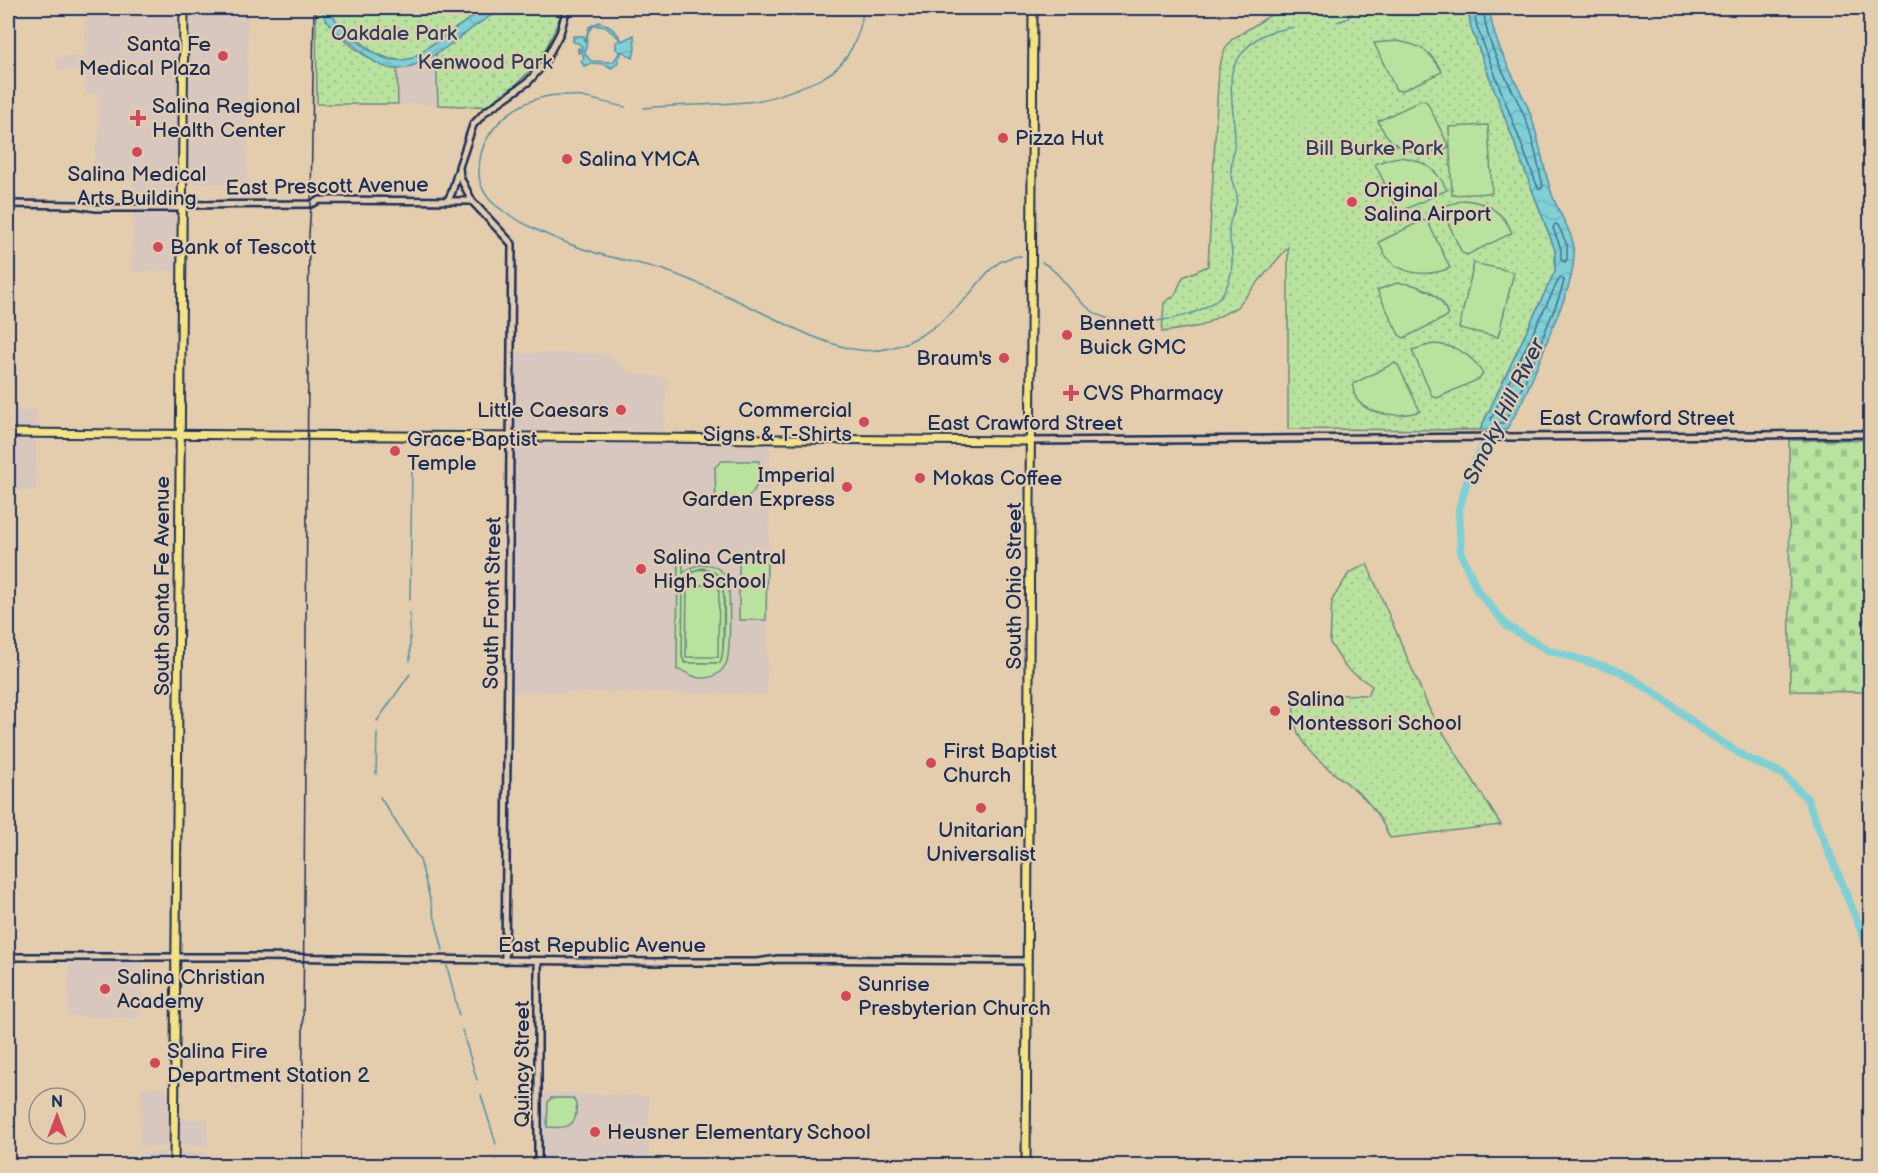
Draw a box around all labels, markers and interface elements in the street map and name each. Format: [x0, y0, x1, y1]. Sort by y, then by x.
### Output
park label: Oakdale Park [331, 21, 458, 46]
place label: Santa Fe Medical Plaza [79, 32, 211, 81]
marker: Santa Fe Medical Plaza [216, 49, 230, 63]
park label: Kenwood Park [417, 50, 553, 75]
place label: Salina Regional Health Center [152, 94, 300, 143]
marker: Salina Regional Health Center [129, 109, 147, 127]
place label: Pizza Hut [1015, 126, 1105, 151]
marker: Pizza Hut [996, 131, 1010, 145]
park label: Bill Burke Park [1305, 136, 1444, 161]
marker: Salina Medical Arts Building [130, 145, 144, 159]
place label: Salina YMCA [579, 147, 700, 172]
marker: Salina YMCA [560, 152, 574, 166]
place label: Salina Medical Arts Building [68, 162, 206, 211]
street label: East Prescott Avenue [225, 172, 429, 201]
place label: Original Salina Airport [1364, 178, 1492, 227]
marker: Original Salina Airport [1345, 195, 1359, 209]
place label: Bank of Tescott [170, 235, 317, 260]
marker: Bank of Tescott [151, 240, 165, 254]
place label: Bennett Buick GMC [1079, 311, 1186, 360]
marker: Bennett Buick GMC [1060, 328, 1074, 342]
water label: Smoky Hill River [1457, 333, 1552, 489]
place label: Braum's [916, 346, 992, 371]
marker: Braum's [997, 351, 1011, 365]
place label: CVS Pharmacy [1083, 381, 1224, 406]
marker: CVS Pharmacy [1064, 386, 1078, 400]
place label: Little Caesars [477, 398, 609, 423]
place label: Commercial Signs & T-Shirts [703, 398, 852, 447]
marker: Little Caesars [614, 403, 628, 417]
street label: East Crawford Street [1539, 406, 1736, 431]
street label: East Crawford Street [927, 411, 1124, 436]
marker: Commercial Signs & T-Shirts [857, 415, 871, 429]
place label: Grace Baptist Temple [407, 427, 538, 476]
marker: Grace Baptist Temple [388, 444, 402, 458]
place label: Imperial Garden Express [682, 463, 835, 512]
place label: Mokas Coffee [932, 466, 1062, 491]
marker: Mokas Coffee [913, 471, 927, 485]
street label: South Santa Fe Avenue [150, 476, 175, 696]
marker: Imperial Garden Express [840, 480, 854, 494]
street label: South Ohio Street [1002, 502, 1027, 670]
street label: South Front Street [478, 516, 507, 690]
place label: Salina Central High School [653, 545, 786, 594]
marker: Salina Central High School [634, 562, 648, 576]
place label: Salina Montessori School [1287, 687, 1462, 736]
marker: Salina Montessori School [1268, 704, 1282, 718]
place label: First Baptist Church [943, 739, 1057, 788]
marker: First Baptist Church [924, 756, 938, 770]
marker: Unitarian Universalist [974, 801, 988, 815]
place label: Unitarian Universalist [926, 818, 1037, 867]
street label: East Republic Avenue [498, 933, 706, 958]
place label: Salina Christian Academy [117, 965, 265, 1014]
place label: Sunrise Presbyterian Church [858, 972, 1051, 1021]
marker: Salina Christian Academy [98, 982, 112, 996]
marker: Sunrise Presbyterian Church [839, 989, 853, 1003]
street label: Quincy Street [510, 1000, 535, 1127]
place label: Salina Fire Department Station 2 [167, 1039, 370, 1088]
marker: Salina Fire Department Station 2 [148, 1056, 162, 1070]
north arrow [27, 1086, 87, 1146]
text: N [51, 1093, 63, 1112]
place label: Heusner Elementary School [607, 1120, 871, 1145]
marker: Heusner Elementary School [588, 1125, 602, 1139]

